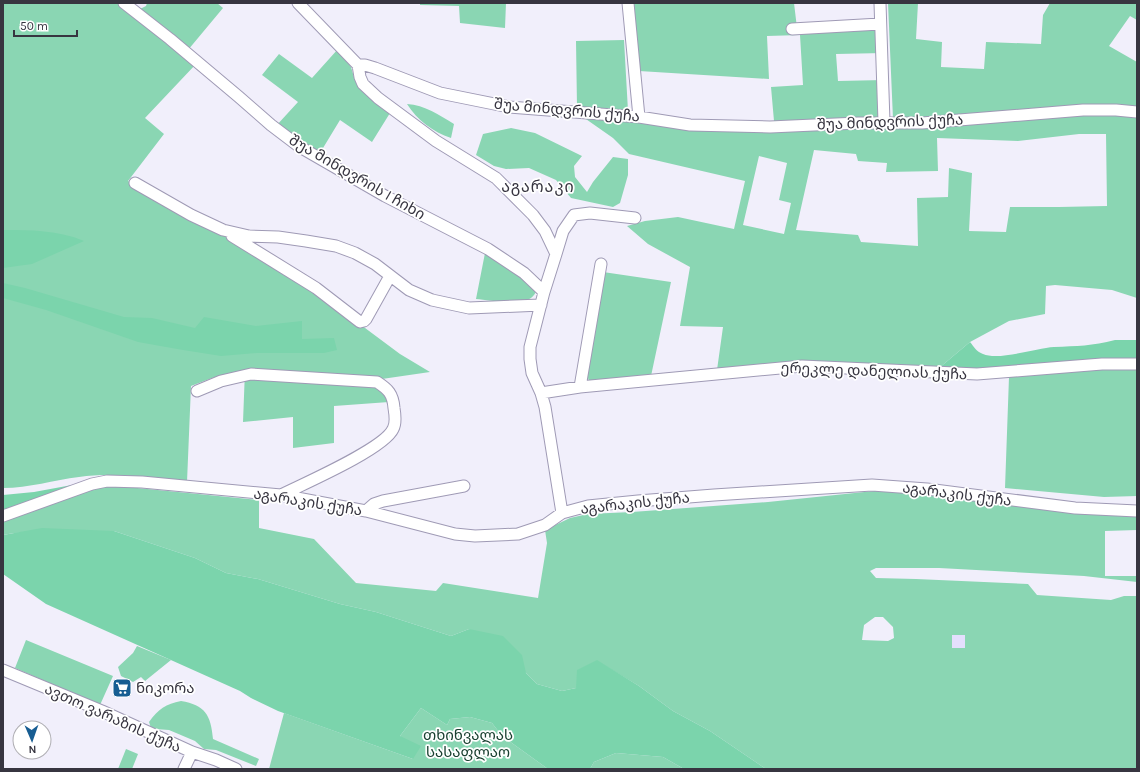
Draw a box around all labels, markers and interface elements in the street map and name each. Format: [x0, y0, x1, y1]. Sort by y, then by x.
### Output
scale bar [14, 12, 77, 38]
text: 50 m [20, 19, 48, 33]
street label: შუა მინდვრის ქუჩა [493, 95, 641, 125]
street label: შუა მინდვრის ქუჩა [816, 110, 964, 134]
street label: შუა მინდვრის I ჩიხი [286, 131, 428, 223]
district label: აგარაკი [501, 177, 575, 196]
street label: ერეკლე დანელიას ქუჩა [780, 359, 968, 383]
street label: აგარაკის ქუჩა [901, 478, 1013, 510]
street label: აგარაკის ქუჩა [252, 485, 364, 519]
street label: აგარაკის ქუჩა [579, 488, 691, 518]
supermarket icon: ნიკორა [111, 677, 133, 699]
place label: ნიკორა [136, 679, 195, 697]
street label: ავთო ვარაზის ქუჩა [42, 680, 184, 756]
north arrow [12, 720, 52, 760]
park label: თხინვალას სასაფლაო [423, 726, 513, 761]
text: N [28, 743, 37, 756]

